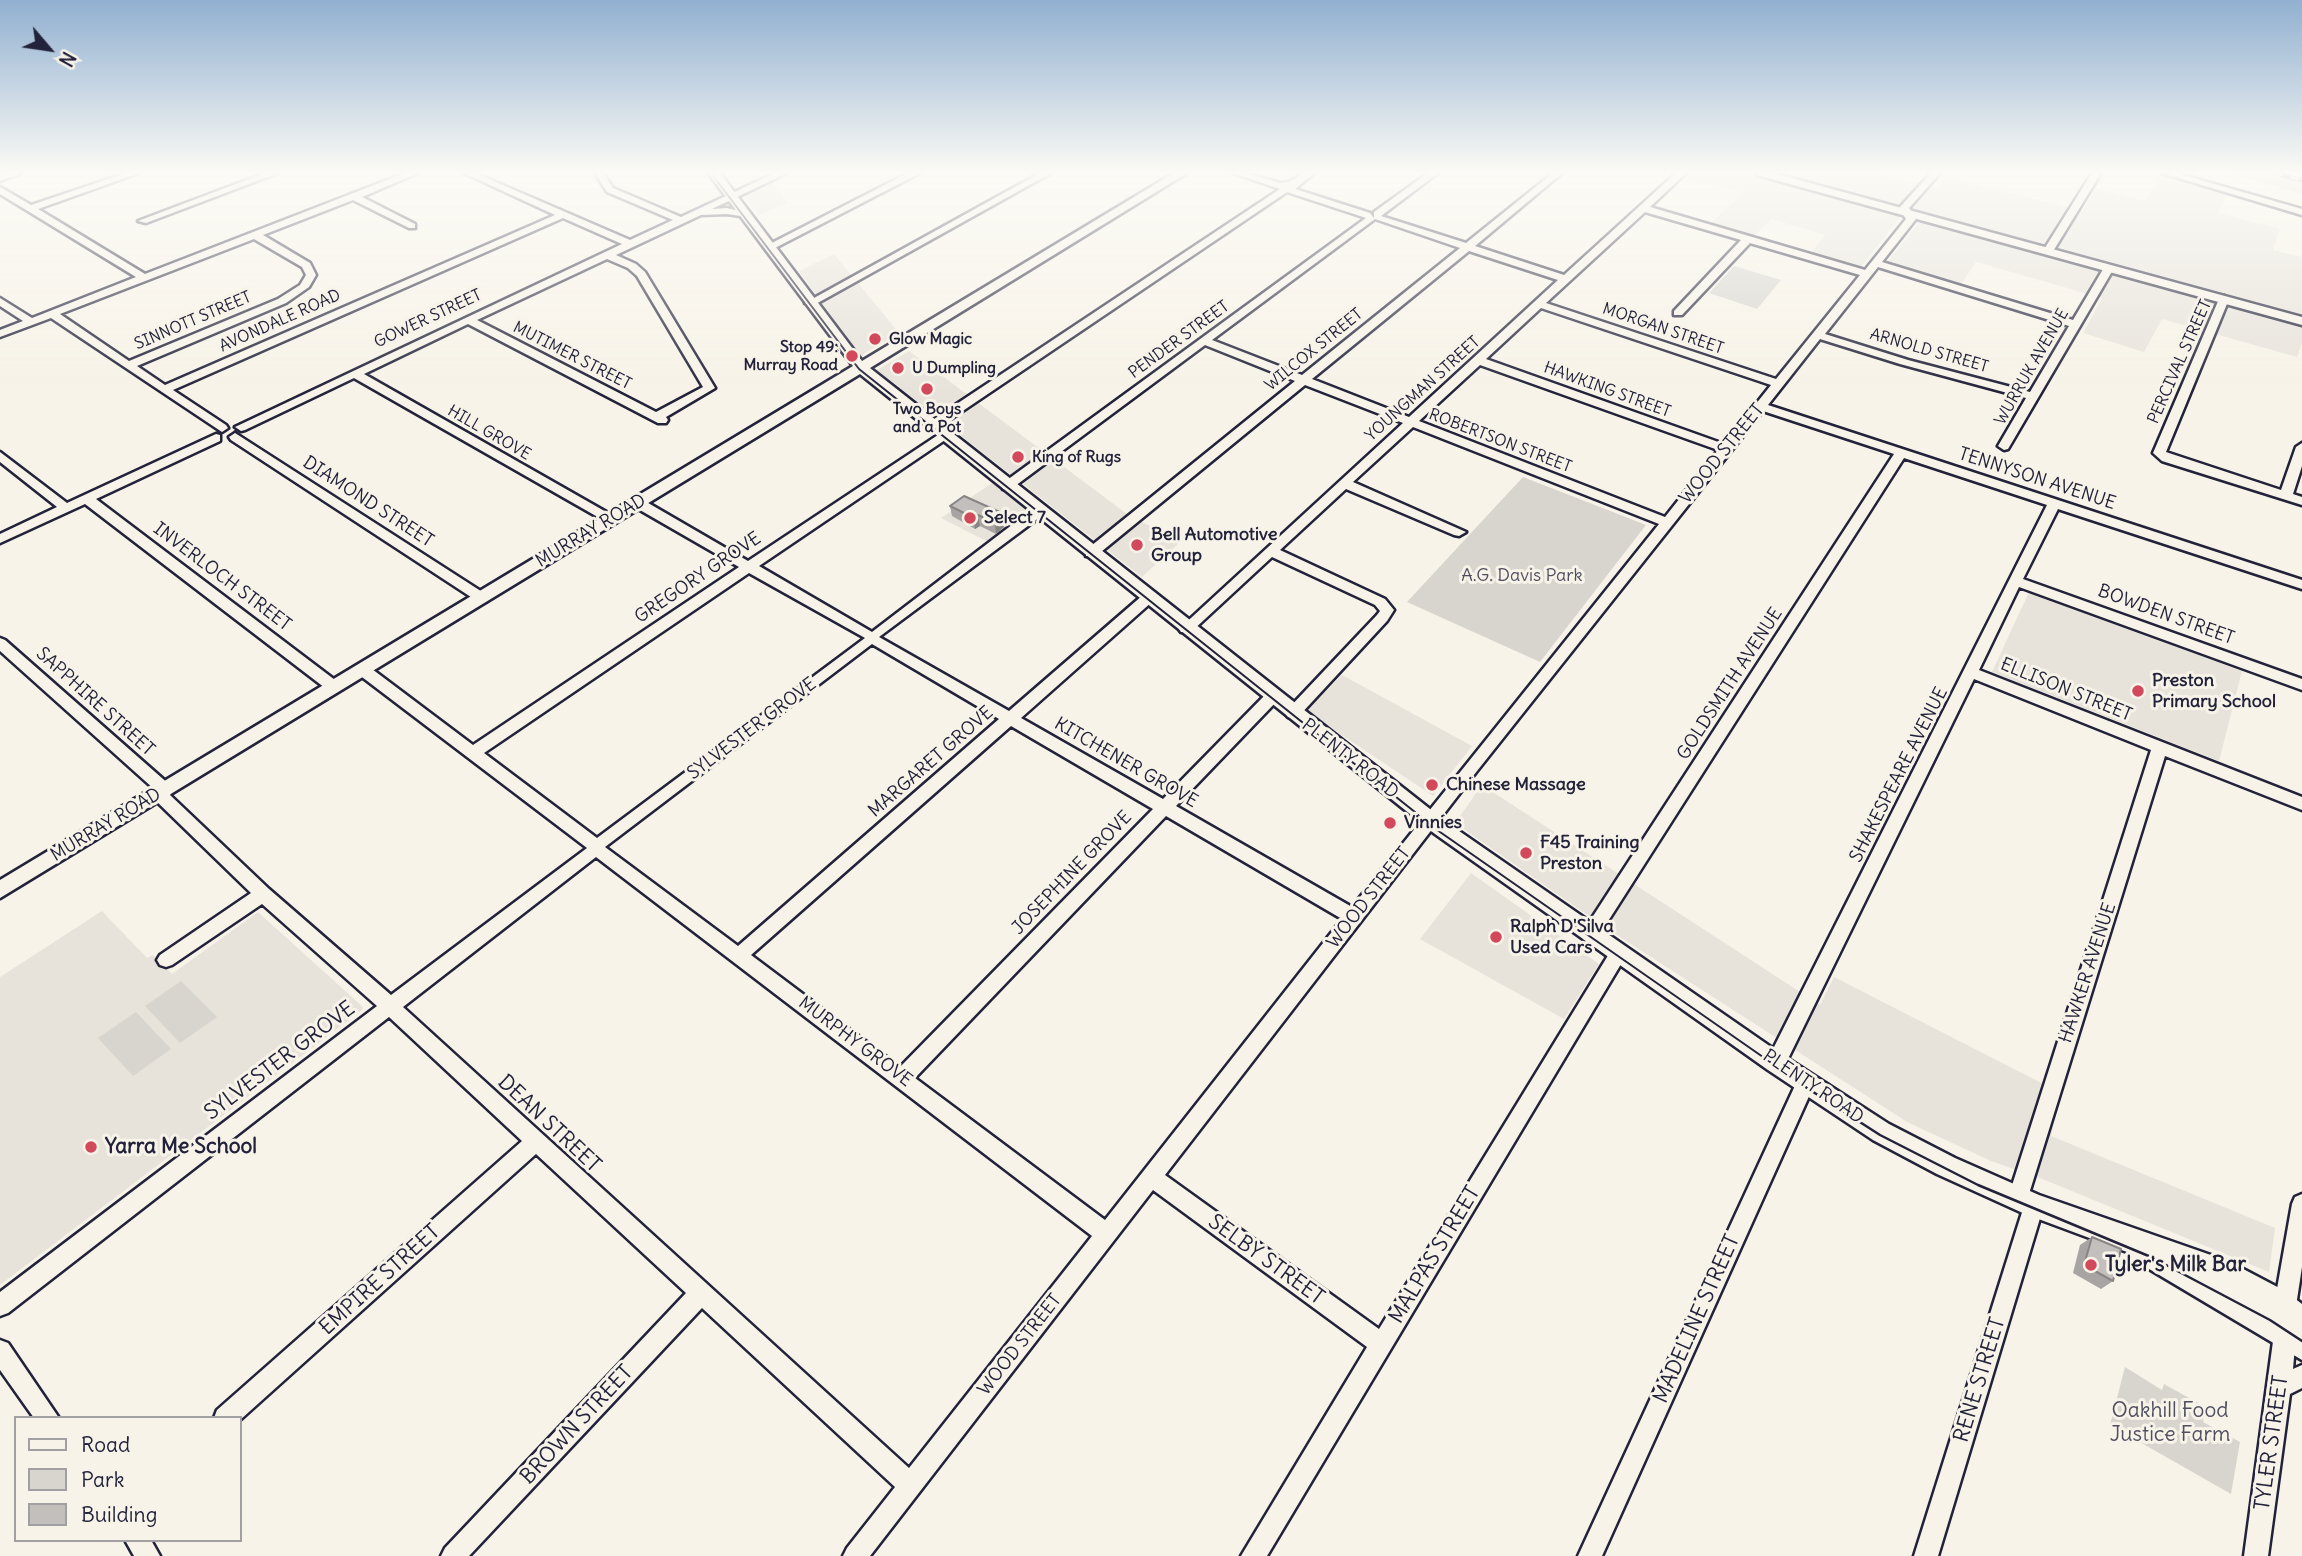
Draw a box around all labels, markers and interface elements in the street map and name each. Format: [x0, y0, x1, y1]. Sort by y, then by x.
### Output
north arrow [14, 14, 84, 84]
text: N [54, 48, 81, 71]
street label: AVONDALE ROAD [216, 286, 344, 356]
street label: GOWER STREET [371, 286, 485, 352]
street label: SINNOTT STREET [132, 288, 254, 354]
street label: PENDER STREET [1125, 297, 1233, 383]
street label: PERCIVAL STREET [2144, 297, 2216, 427]
street label: MORGAN STREET [1600, 299, 1726, 359]
street label: WILCOX STREET [1261, 305, 1367, 395]
street label: WURRUK AVENUE [1991, 305, 2073, 429]
street label: MUTIMER STREET [510, 318, 634, 394]
street label: ARNOLD STREET [1868, 325, 1990, 377]
place label: Glow Magic [889, 329, 972, 349]
marker: Glow Magic [867, 331, 883, 347]
street label: YOUNGMAN STREET [1362, 333, 1484, 445]
place label: Stop 49: Murray Road [743, 337, 838, 375]
marker: Stop 49: Murray Road [844, 348, 860, 364]
place label: U Dumpling [912, 358, 996, 378]
street label: HAWKING STREET [1541, 358, 1673, 422]
marker: U Dumpling [890, 360, 906, 376]
marker: Two Boys and a Pot [919, 381, 935, 397]
place label: Two Boys and a Pot [893, 399, 961, 437]
street label: WOOD STREET [1675, 400, 1769, 508]
street label: HILL GROVE [444, 401, 534, 465]
street label: ROBERTSON STREET [1426, 405, 1574, 477]
street label: TENNYSON AVENUE [1956, 443, 2118, 515]
place label: King of Rugs [1032, 447, 1121, 467]
marker: King of Rugs [1010, 449, 1026, 465]
street label: DIAMOND STREET [299, 452, 437, 552]
street label: MURRAY ROAD [532, 490, 650, 572]
place label: Select 7 [984, 507, 1046, 529]
marker: Select 7 [962, 510, 978, 526]
street label: INVERLOCH STREET [149, 518, 295, 636]
place label: Bell Automotive Group [1151, 524, 1277, 566]
street label: GREGORY GROVE [631, 528, 765, 628]
marker: Bell Automotive Group [1129, 537, 1145, 553]
park label: A.G. Davis Park [1461, 565, 1583, 587]
street label: BOWDEN STREET [2095, 580, 2237, 650]
street label: GOLDSMITH AVENUE [1673, 604, 1787, 764]
street label: SAPPHIRE STREET [31, 643, 159, 761]
street label: ELLISON STREET [1997, 654, 2135, 726]
place label: Preston Primary School [2152, 670, 2276, 712]
street label: SYLVESTER GROVE [683, 673, 821, 785]
marker: Preston Primary School [2130, 683, 2146, 699]
street label: SHAKESPEARE AVENUE [1845, 684, 1953, 866]
street label: MARGARET GROVE [864, 702, 998, 822]
street label: KITCHENER GROVE [1051, 713, 1201, 813]
street label: PLENTY ROAD [1297, 715, 1403, 803]
place label: Chinese Massage [1446, 774, 1586, 796]
marker: Chinese Massage [1424, 777, 1440, 793]
street label: MURRAY ROAD [47, 784, 165, 866]
street label: JOSEPHINE GROVE [1008, 807, 1136, 939]
place label: Vinnies [1404, 812, 1462, 834]
marker: Vinnies [1382, 815, 1398, 831]
place label: F45 Training Preston [1540, 832, 1640, 874]
street label: WOOD STREET [1323, 843, 1415, 953]
marker: F45 Training Preston [1518, 845, 1534, 861]
street label: HAWKER AVENUE [2055, 900, 2121, 1046]
place label: Ralph D'Silva Used Cars [1510, 916, 1614, 958]
marker: Ralph D'Silva Used Cars [1488, 929, 1504, 945]
street label: MURPHY GROVE [794, 992, 916, 1092]
street label: SYLVESTER GROVE [200, 996, 360, 1126]
street label: PLENTY ROAD [1758, 1045, 1868, 1129]
street label: DEAN STREET [492, 1070, 606, 1178]
place label: Yarra Me School [105, 1134, 257, 1160]
marker: Yarra Me School [83, 1139, 99, 1155]
street label: MALPAS STREET [1384, 1182, 1486, 1328]
street label: SELBY STREET [1203, 1210, 1329, 1310]
street label: EMPIRE STREET [315, 1219, 445, 1341]
street label: MADELINE STREET [1649, 1231, 1745, 1407]
place label: Tyler's Milk Bar [2105, 1252, 2246, 1278]
marker: Tyler's Milk Bar [2083, 1257, 2099, 1273]
street label: WOOD STREET [974, 1290, 1066, 1400]
street label: RENE STREET [1949, 1315, 2011, 1445]
street label: BROWN STREET [516, 1360, 638, 1490]
street label: TYLER STREET [2250, 1374, 2294, 1512]
park label: Oakhill Food Justice Farm [2110, 1398, 2230, 1448]
legend [14, 1416, 242, 1542]
text: Road [81, 1431, 130, 1458]
text: Park [81, 1466, 124, 1493]
text: Building [81, 1501, 157, 1528]

